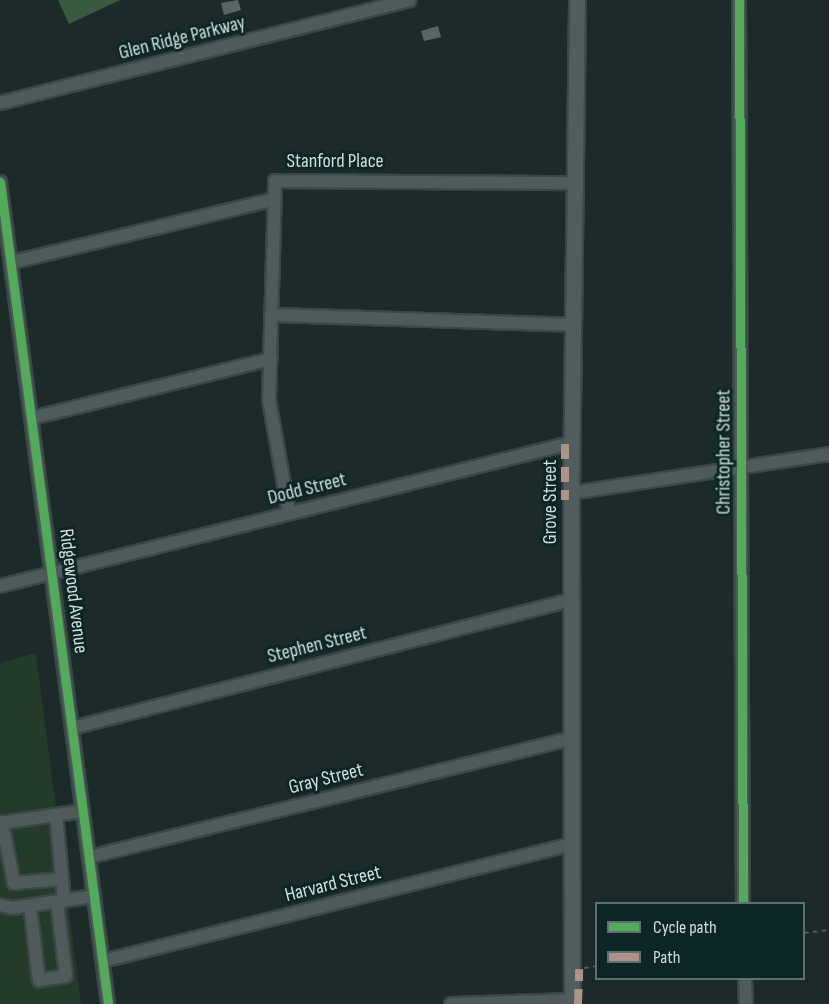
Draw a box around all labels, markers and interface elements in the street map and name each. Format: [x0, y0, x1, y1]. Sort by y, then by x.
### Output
street label: Glen Ridge Parkway [116, 11, 248, 65]
street label: Stanford Place [286, 149, 384, 173]
street label: Christopher Street [712, 389, 736, 515]
street label: Grove Street [538, 460, 562, 544]
street label: Dodd Street [265, 468, 349, 510]
street label: Ridgewood Avenue [53, 527, 93, 655]
street label: Stephen Street [265, 621, 369, 669]
street label: Gray Street [286, 758, 366, 800]
street label: Harvard Street [283, 860, 383, 908]
legend [595, 902, 805, 980]
text: Cycle path [653, 917, 717, 938]
text: Path [653, 947, 681, 968]

